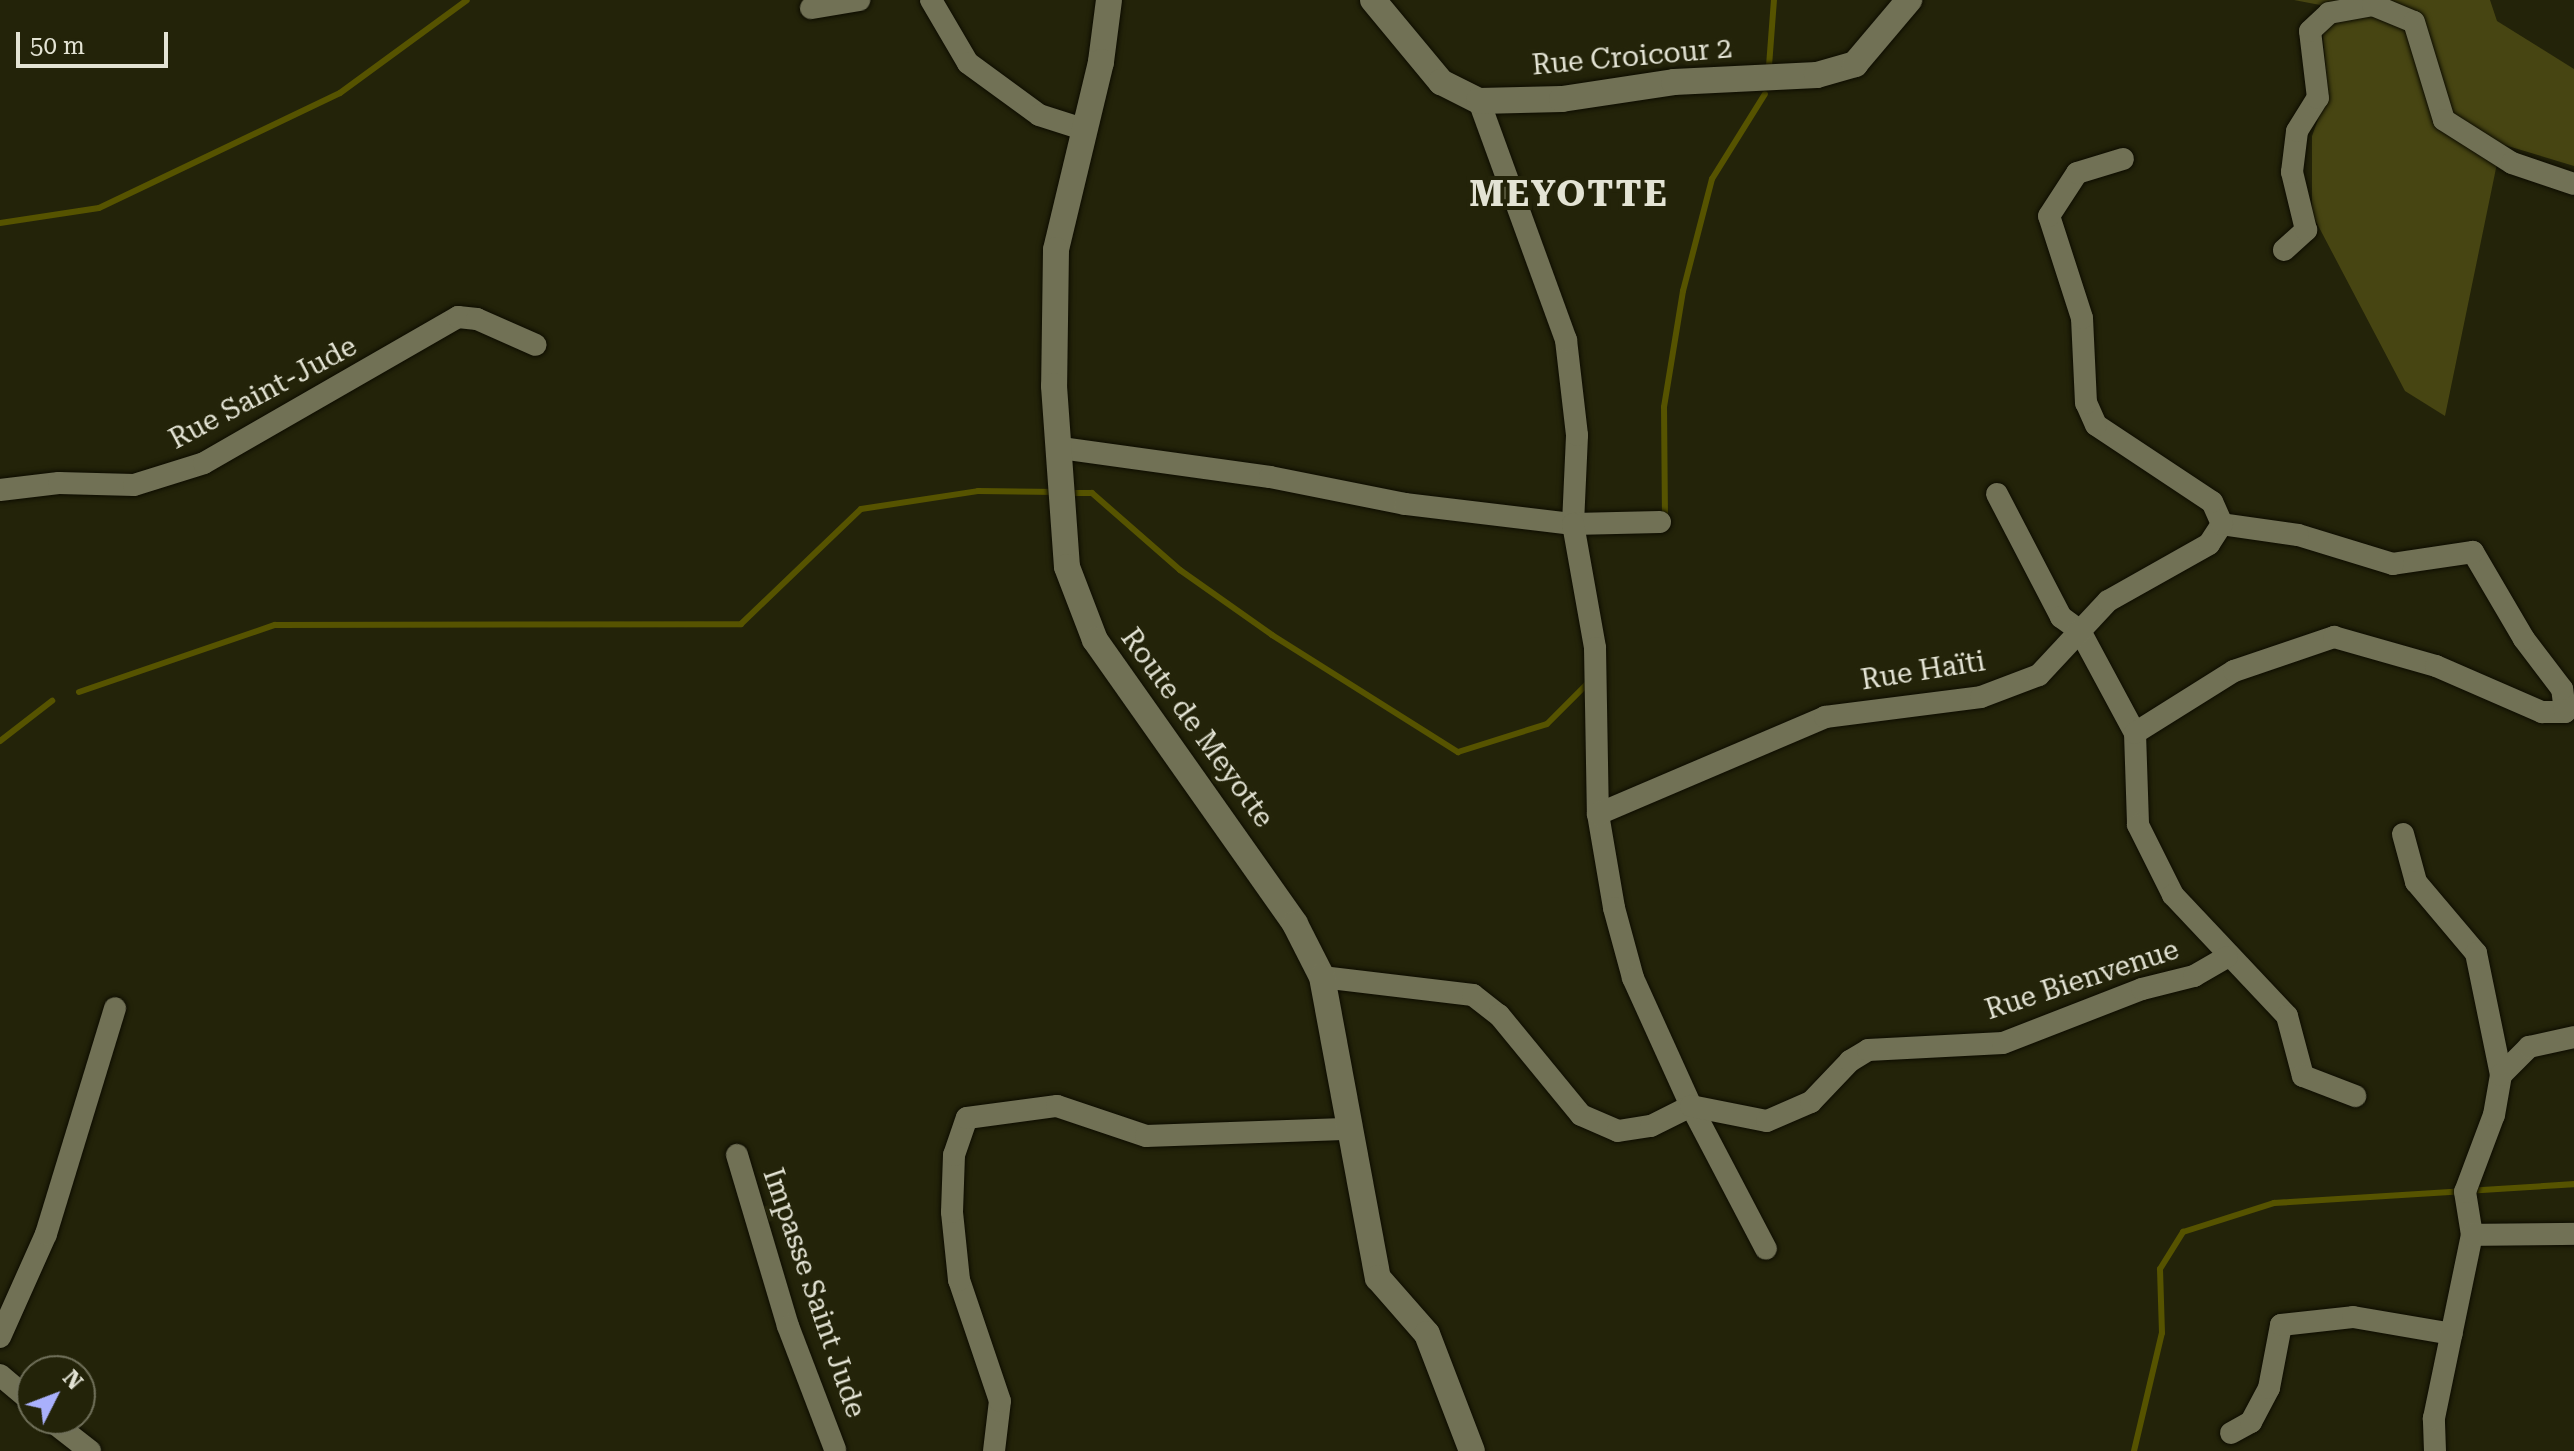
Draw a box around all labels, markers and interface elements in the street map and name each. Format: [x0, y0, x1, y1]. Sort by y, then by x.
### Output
scale bar [20, 16, 172, 66]
text: 50 m [30, 32, 85, 60]
street label: Rue Croicour 2 [1530, 32, 1734, 82]
district label: MEYOTTE [1469, 173, 1669, 217]
street label: Rue Saint-Jude [164, 330, 362, 456]
street label: Route de Meyotte [1114, 622, 1280, 834]
street label: Rue Haïti [1858, 645, 1988, 697]
street label: Rue Bienvenue [1981, 933, 2183, 1027]
street label: Impasse Saint Jude [756, 1164, 872, 1422]
north arrow [16, 1355, 96, 1435]
text: N [58, 1365, 88, 1395]

